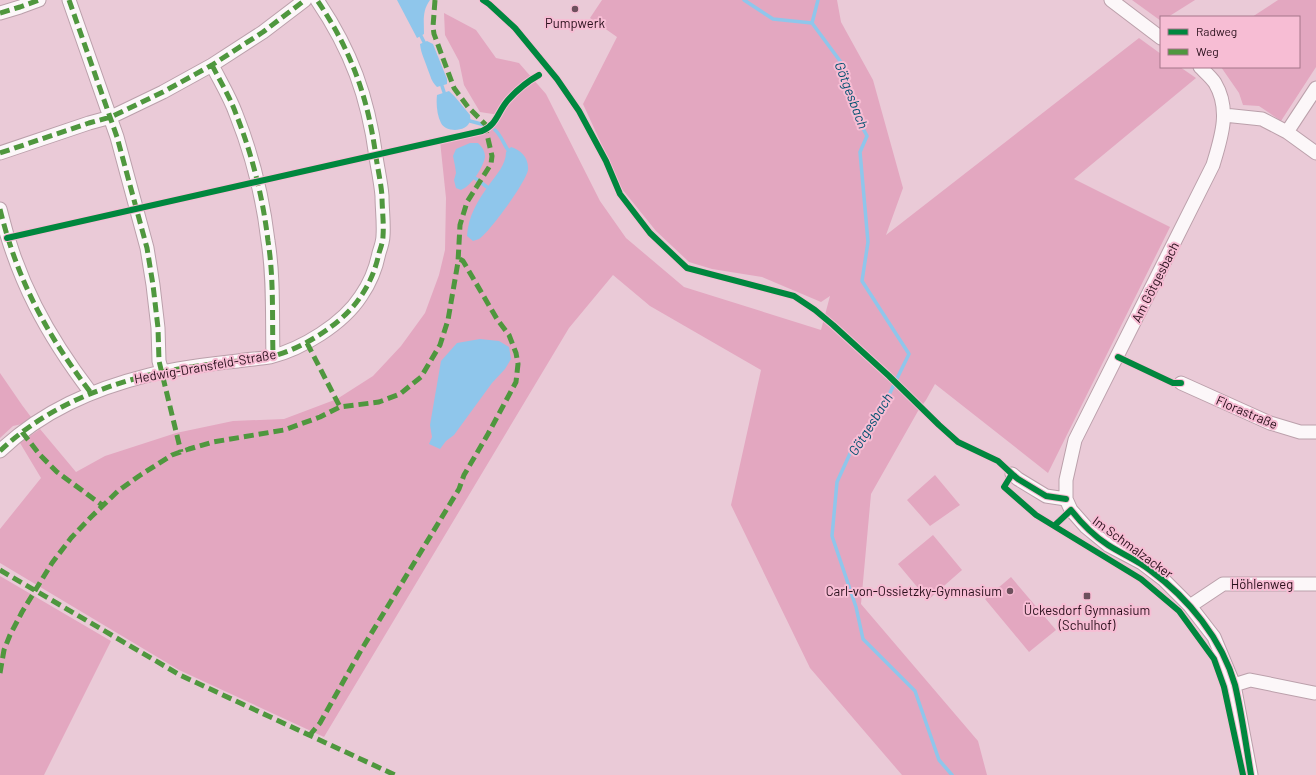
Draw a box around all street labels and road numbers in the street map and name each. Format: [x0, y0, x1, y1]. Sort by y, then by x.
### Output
street label: Am Götgesbach [1128, 239, 1182, 325]
street label: Hedwig-Dransfeld-Straße [133, 346, 277, 386]
street label: Florastraße [1214, 392, 1280, 432]
street label: Im Schmalzacker [1090, 512, 1177, 582]
street label: Höhlenweg [1231, 576, 1293, 592]

